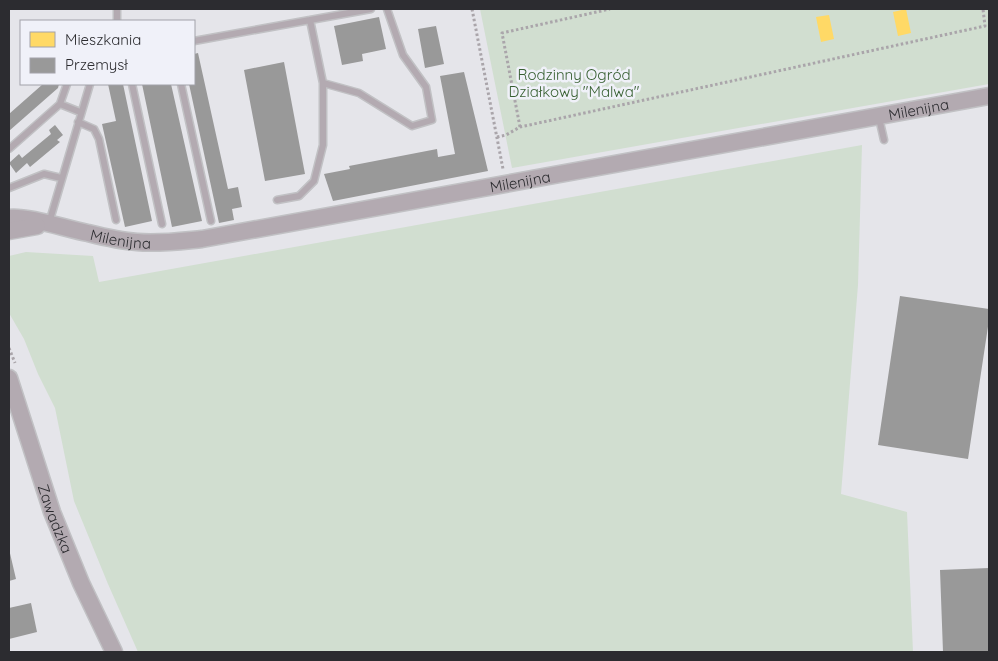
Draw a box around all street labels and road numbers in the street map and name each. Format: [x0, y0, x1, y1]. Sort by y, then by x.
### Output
street label: Milenijna [887, 94, 950, 124]
street label: Milenijna [488, 166, 552, 196]
street label: Milenijna [88, 224, 151, 252]
street label: Zawadzka [34, 482, 77, 556]

